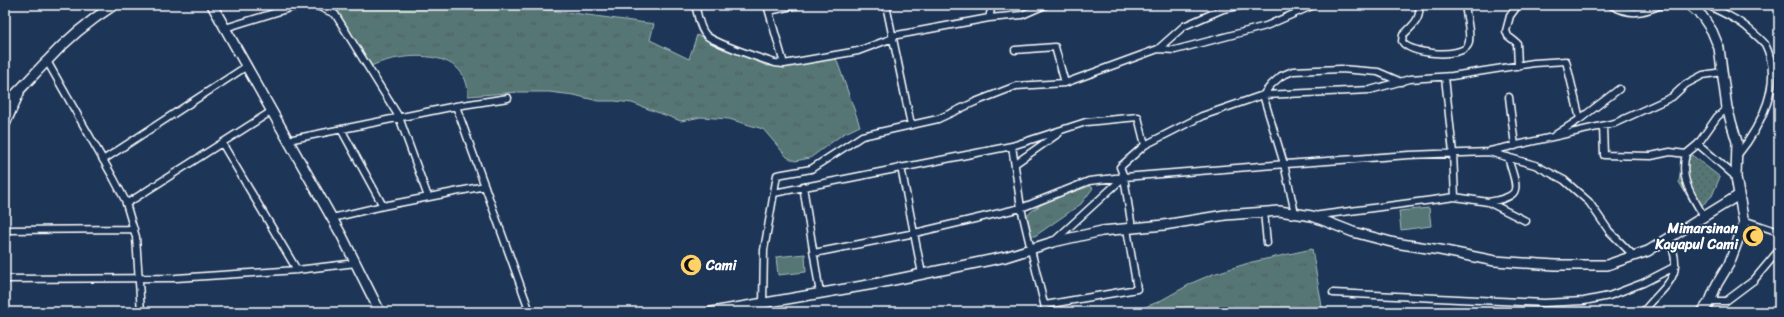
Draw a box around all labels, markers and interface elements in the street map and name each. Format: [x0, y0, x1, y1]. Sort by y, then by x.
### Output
place label: Mimarsinan Kayapul Cami [1654, 216, 1739, 257]
mosque icon: Mimarsinan Kayapul Cami [1740, 223, 1766, 249]
mosque icon: Cami [678, 252, 704, 278]
place label: Cami [705, 253, 738, 278]

